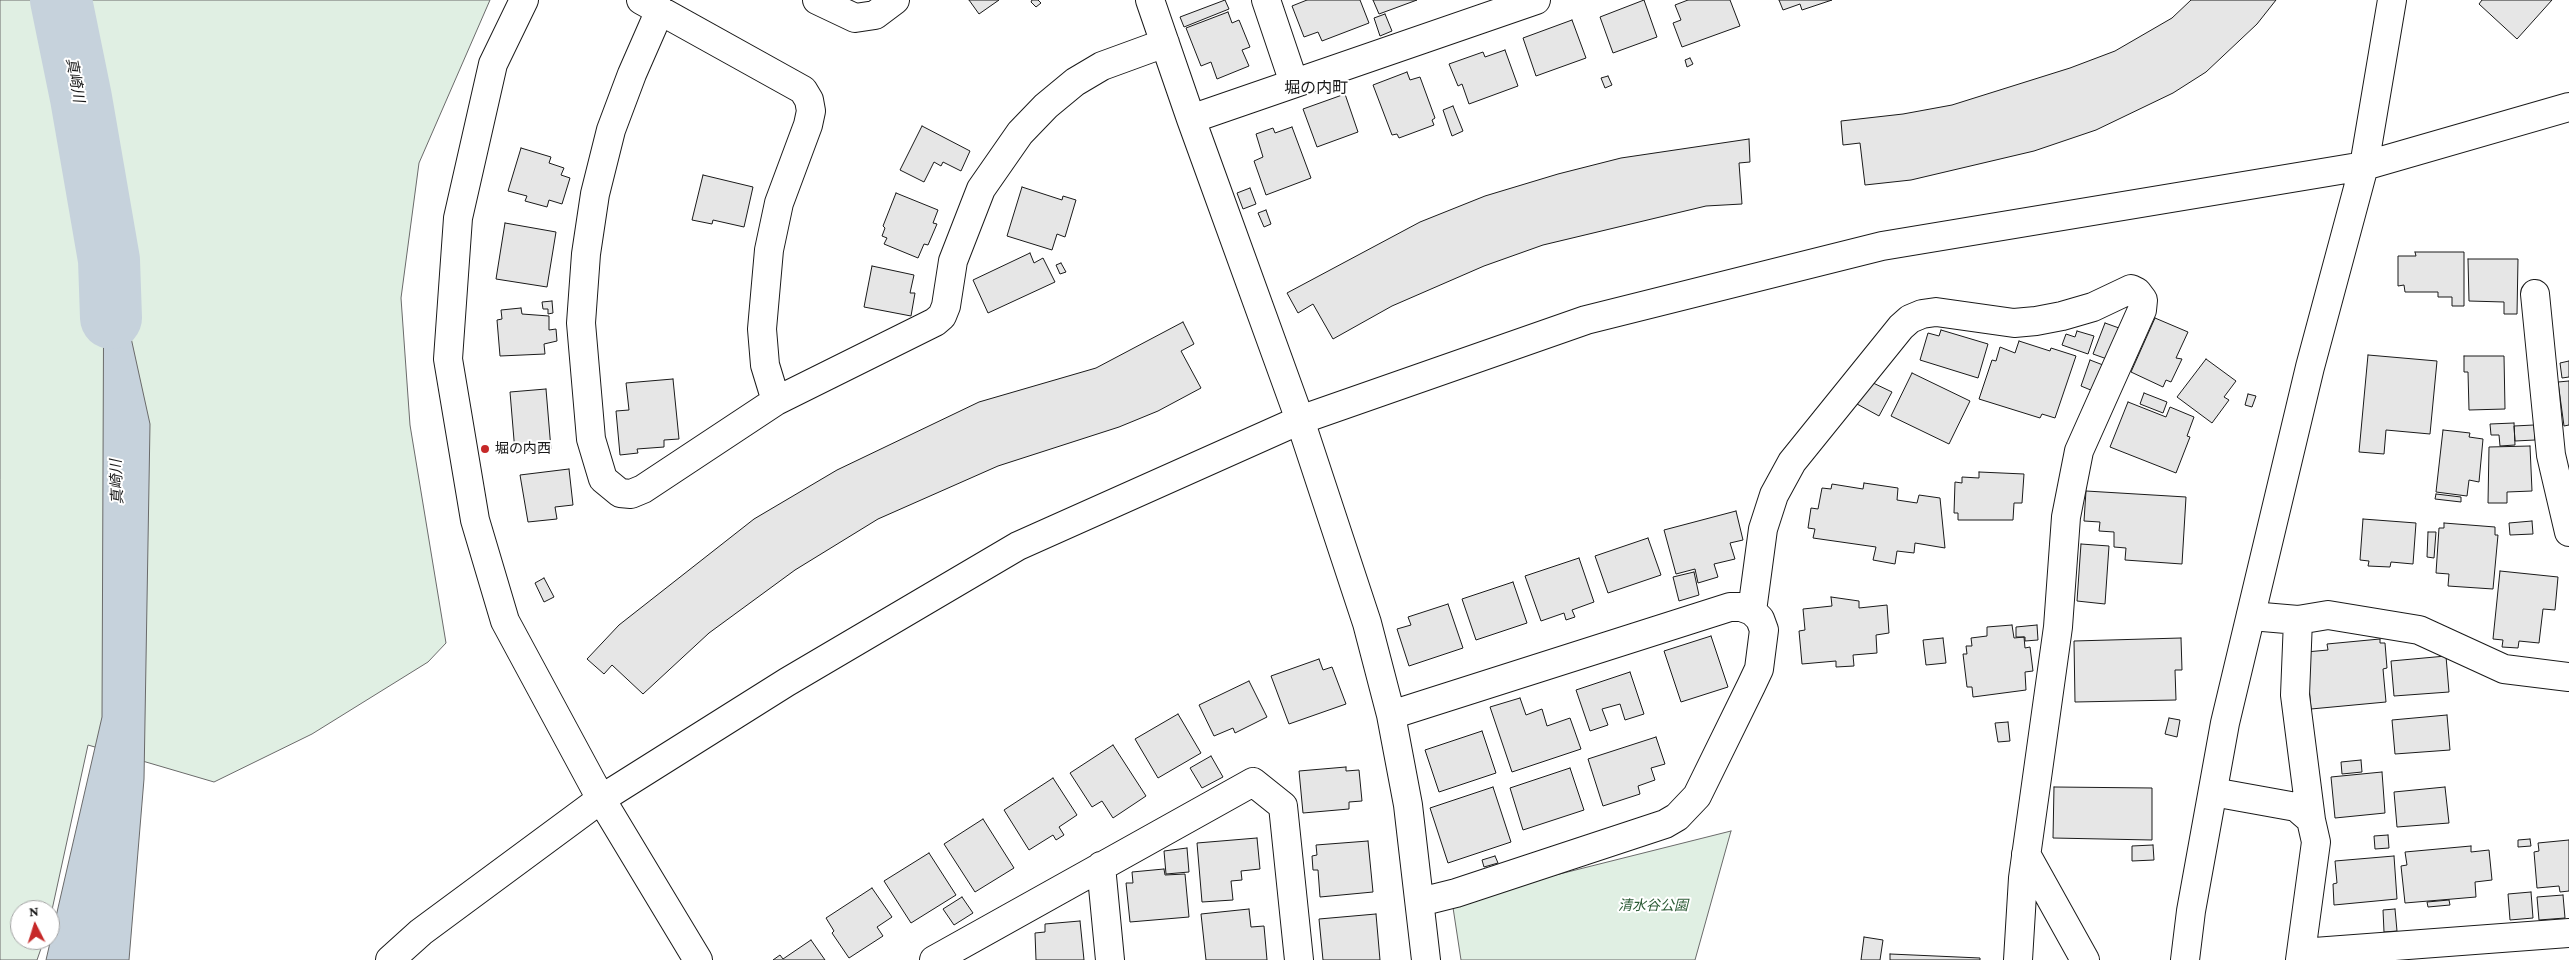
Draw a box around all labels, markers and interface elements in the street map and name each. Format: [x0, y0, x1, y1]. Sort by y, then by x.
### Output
water label: 真崎川 [62, 56, 88, 104]
district label: 堀の内町 [1284, 78, 1348, 98]
place label: 堀の内西 [495, 441, 551, 457]
marker: 堀の内西 [479, 443, 491, 455]
water label: 真崎川 [107, 459, 127, 505]
park label: 清水谷公園 [1618, 898, 1688, 914]
north arrow [10, 900, 60, 950]
text: N [28, 903, 39, 919]

